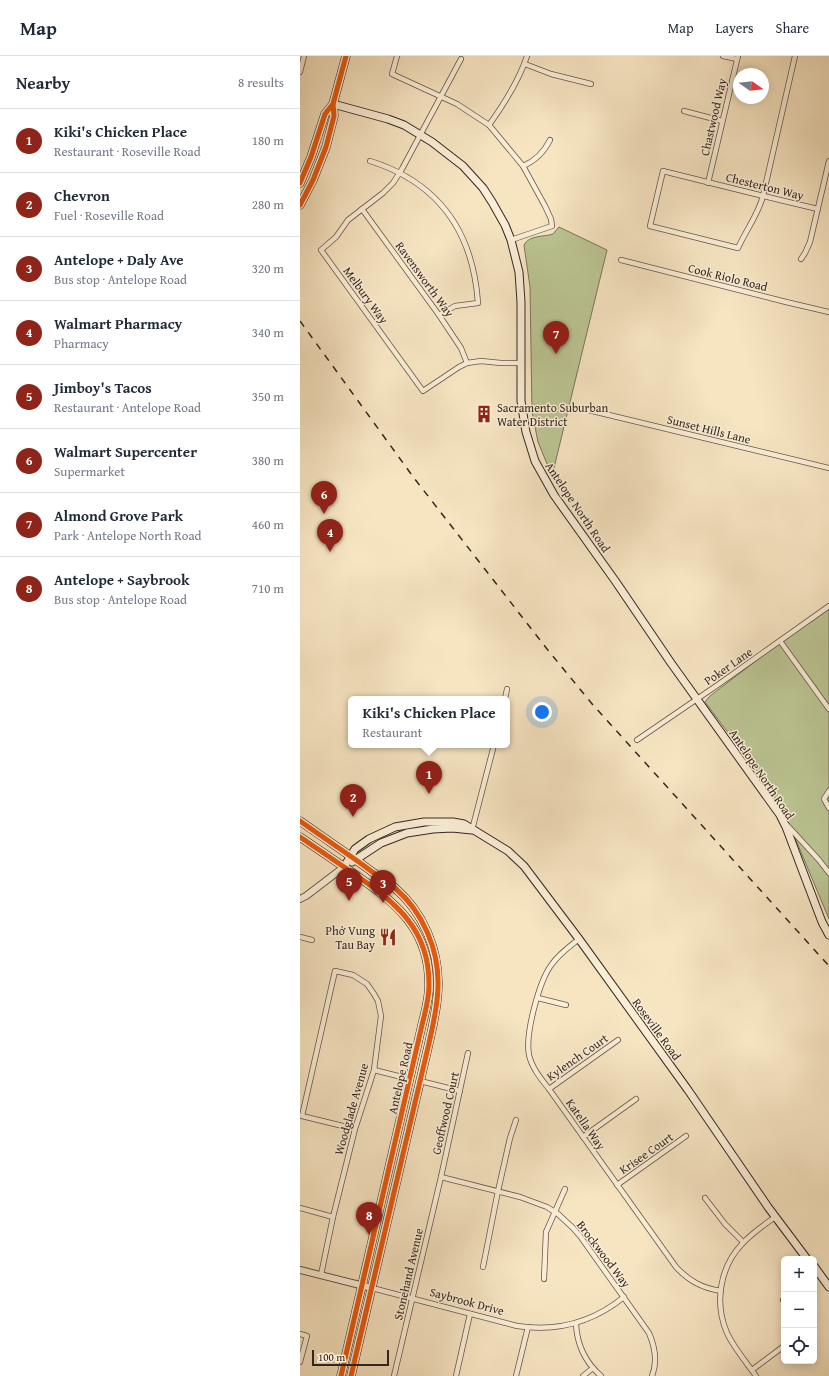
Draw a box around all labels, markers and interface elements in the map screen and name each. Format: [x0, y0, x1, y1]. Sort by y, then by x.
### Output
text: Map [20, 14, 57, 42]
text: Map [668, 18, 694, 38]
text: Layers [716, 18, 754, 38]
text: Share [776, 18, 809, 38]
north arrow [733, 68, 769, 104]
text: Nearby [16, 70, 70, 95]
text: 8 results [238, 73, 284, 92]
street label: Chastwood Way [696, 77, 730, 157]
text: Kiki's Chicken Place [54, 121, 187, 142]
text: 1 [26, 131, 32, 150]
text: 180 m [252, 131, 284, 150]
text: Restaurant · Roseville Road [54, 142, 201, 161]
street label: Chesterton Way [724, 168, 806, 204]
text: Chevron [54, 185, 110, 206]
text: 2 [26, 195, 32, 214]
text: 280 m [252, 195, 284, 214]
text: Fuel · Roseville Road [54, 206, 164, 225]
street label: Ravensworth Way [392, 238, 458, 320]
text: Antelope + Daly Ave [54, 249, 184, 270]
text: 3 [26, 259, 32, 278]
text: 320 m [252, 259, 284, 278]
street label: Cook Riolo Road [687, 259, 770, 295]
street label: Melbury Way [340, 263, 392, 327]
text: Bus stop · Antelope Road [54, 270, 187, 289]
text: Walmart Pharmacy [54, 313, 182, 334]
pin: 7 [543, 321, 569, 354]
text: 4 [26, 323, 32, 342]
text: 340 m [252, 323, 284, 342]
text: Pharmacy [54, 334, 109, 353]
text: Jimboy's Tacos [54, 377, 152, 398]
text: 5 [26, 387, 32, 406]
text: 350 m [252, 387, 284, 406]
text: Restaurant · Antelope Road [54, 398, 201, 417]
place label: Sacramento Suburban Water District [497, 399, 608, 430]
building icon: Sacramento Suburban Water District [474, 404, 494, 424]
street label: Sunset Hills Lane [665, 410, 753, 448]
text: Walmart Supercenter [54, 441, 197, 462]
text: 6 [26, 451, 32, 470]
text: 380 m [252, 451, 284, 470]
street label: Antelope North Road [541, 458, 615, 556]
text: Supermarket [54, 462, 125, 481]
pin: 6 [311, 481, 337, 514]
text: Almond Grove Park [54, 505, 183, 526]
text: 7 [26, 515, 32, 534]
text: 460 m [252, 515, 284, 534]
pin: 4 [317, 519, 343, 552]
text: Park · Antelope North Road [54, 526, 202, 545]
text: Antelope + Saybrook [54, 569, 190, 590]
text: 8 [26, 579, 32, 598]
text: 710 m [252, 579, 284, 598]
text: Bus stop · Antelope Road [54, 590, 187, 609]
street label: Poker Lane [700, 643, 756, 689]
popup [348, 696, 510, 748]
text: Kiki's Chicken Place [362, 702, 496, 723]
your location [532, 702, 552, 722]
text: Restaurant [362, 723, 422, 742]
street label: Antelope North Road [725, 725, 799, 823]
pin: 1 [416, 761, 442, 794]
pin: 2 [340, 784, 366, 817]
pin: 5 [336, 868, 362, 901]
pin: 3 [370, 870, 396, 903]
place label: Phở Vung Tau Bay [325, 922, 375, 953]
restaurant icon: Phở Vung Tau Bay [378, 927, 398, 947]
street label: Roseville Road [629, 995, 686, 1064]
street label: Kylench Court [543, 1029, 612, 1085]
street label: Antelope Road [383, 1040, 417, 1116]
street label: Woodglade Avenue [330, 1061, 372, 1157]
street label: Geoffwood Court [427, 1069, 463, 1156]
street label: Katella Way [562, 1095, 610, 1153]
street label: Krisee Court [616, 1128, 677, 1178]
pin: 8 [356, 1202, 382, 1235]
street label: Brockwood Way [573, 1217, 635, 1291]
street label: Stonehand Avenue [389, 1226, 427, 1322]
map controls [781, 1256, 817, 1364]
button: + [781, 1256, 817, 1292]
street label: Saybrook Drive [428, 1283, 506, 1319]
button: − [781, 1292, 817, 1328]
button: locate [781, 1328, 817, 1364]
scale bar [312, 1348, 389, 1367]
text: 100 m [318, 1349, 345, 1365]

